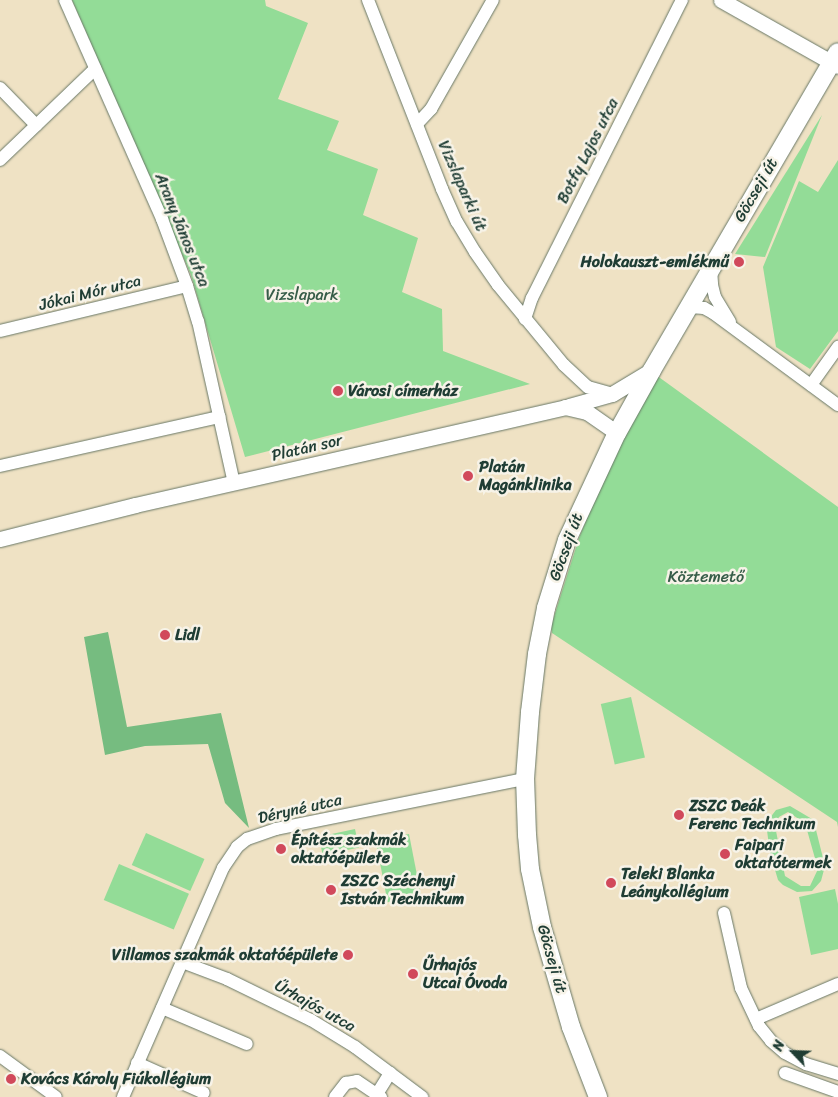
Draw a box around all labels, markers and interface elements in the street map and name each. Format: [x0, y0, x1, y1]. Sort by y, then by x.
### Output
street label: Botfy Lajos utca [553, 95, 623, 207]
street label: Vizslaparki út [433, 138, 491, 234]
street label: Göcseji út [730, 155, 782, 225]
street label: Arany János utca [150, 170, 214, 290]
place label: Holokauszt-emlékmű [581, 252, 729, 272]
marker: Holokauszt-emlékmű [733, 256, 745, 268]
street label: Jókai Mór utca [37, 271, 143, 315]
park label: Vizslapark [265, 285, 339, 305]
place label: Városi címerház [348, 381, 459, 401]
marker: Városi címerház [332, 385, 344, 397]
street label: Platán sor [270, 431, 344, 465]
place label: Platán Magánklinika [479, 457, 572, 495]
marker: Platán Magánklinika [461, 469, 475, 483]
street label: Göcseji út [545, 511, 587, 583]
park label: Köztemető [668, 567, 744, 587]
place label: Lidl [175, 625, 200, 645]
marker: Lidl [159, 629, 171, 641]
street label: Déryné utca [256, 790, 344, 828]
place label: ZSZC Deák Ferenc Technikum [689, 796, 816, 834]
marker: ZSZC Deák Ferenc Technikum [673, 809, 685, 821]
place label: Építész szakmák oktatóépülete [291, 830, 407, 868]
place label: Faipari oktatótermek [735, 835, 831, 873]
marker: Építész szakmák oktatóépülete [275, 843, 287, 855]
marker: Faipari oktatótermek [719, 848, 731, 860]
place label: Teleki Blanka Leánykollégium [621, 864, 729, 902]
place label: ZSZC Széchenyi István Technikum [341, 871, 464, 909]
marker: Teleki Blanka Leánykollégium [605, 877, 617, 889]
marker: ZSZC Széchenyi István Technikum [325, 884, 337, 896]
street label: Göcseji út [533, 922, 571, 996]
place label: Villamos szakmák oktatóépülete [112, 945, 338, 965]
marker: Villamos szakmák oktatóépülete [342, 949, 354, 961]
place label: Űrhajós Utcai Óvoda [423, 955, 508, 993]
marker: Űrhajós Utcai Óvoda [407, 968, 419, 980]
street label: Űrhajós utca [271, 976, 359, 1036]
north arrow [768, 1027, 818, 1077]
text: N [765, 1036, 792, 1055]
place label: Kovács Károly Fiúkollégium [21, 1069, 211, 1089]
marker: Kovács Károly Fiúkollégium [5, 1073, 17, 1085]

